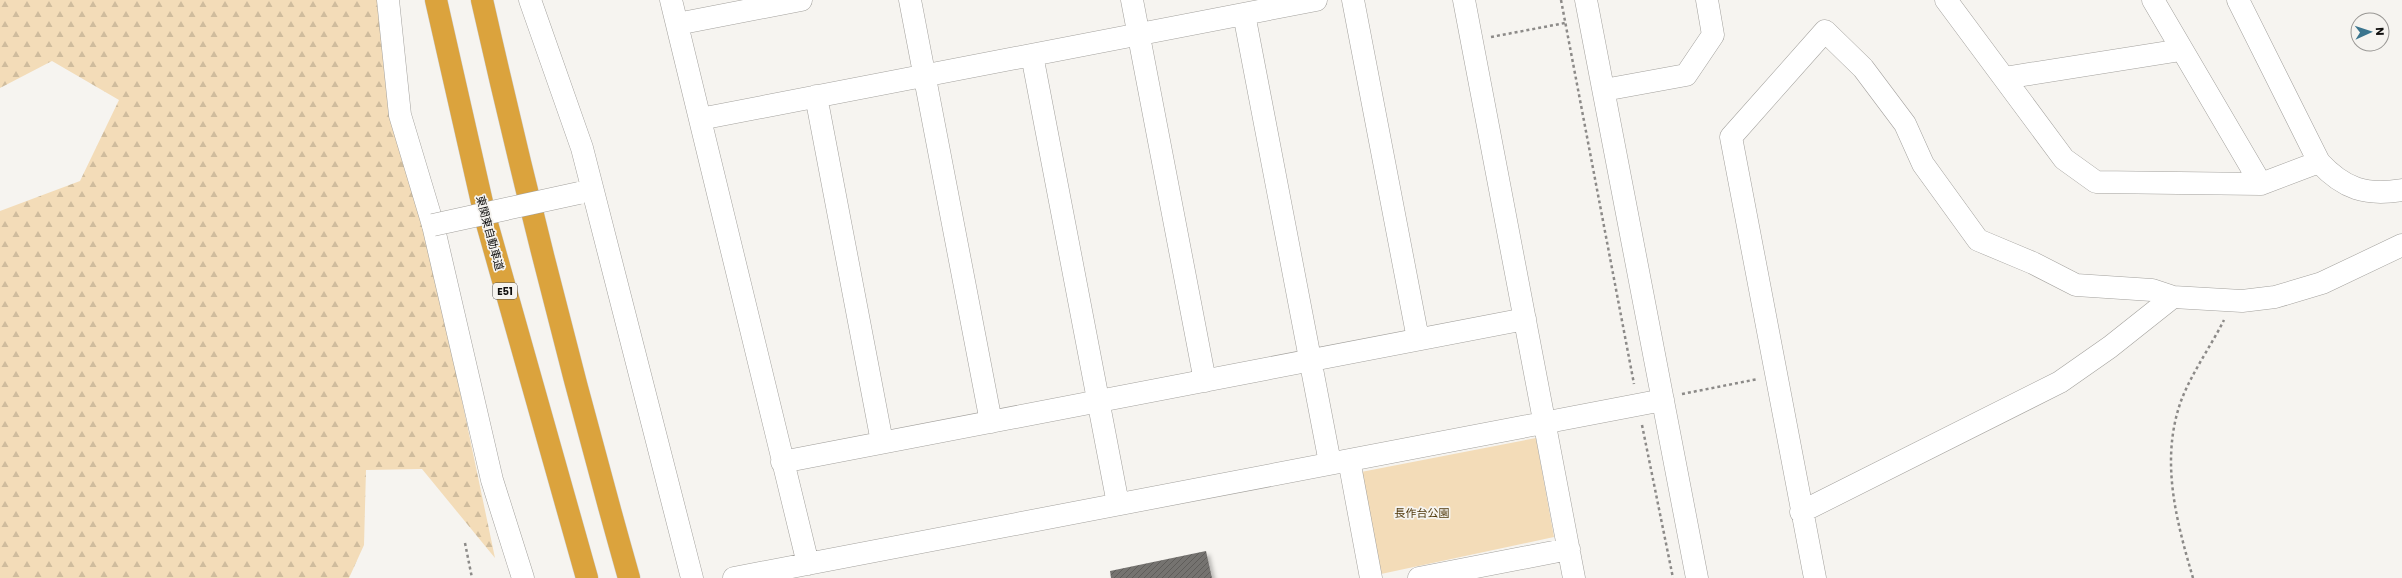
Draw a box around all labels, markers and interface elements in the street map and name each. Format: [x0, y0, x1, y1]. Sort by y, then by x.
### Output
north arrow [2350, 12, 2390, 52]
text: N [2372, 27, 2388, 36]
street label: 東関東自動車道 [472, 194, 508, 272]
road number: E51 [493, 283, 517, 299]
park label: 長作台公園 [1395, 505, 1450, 521]

